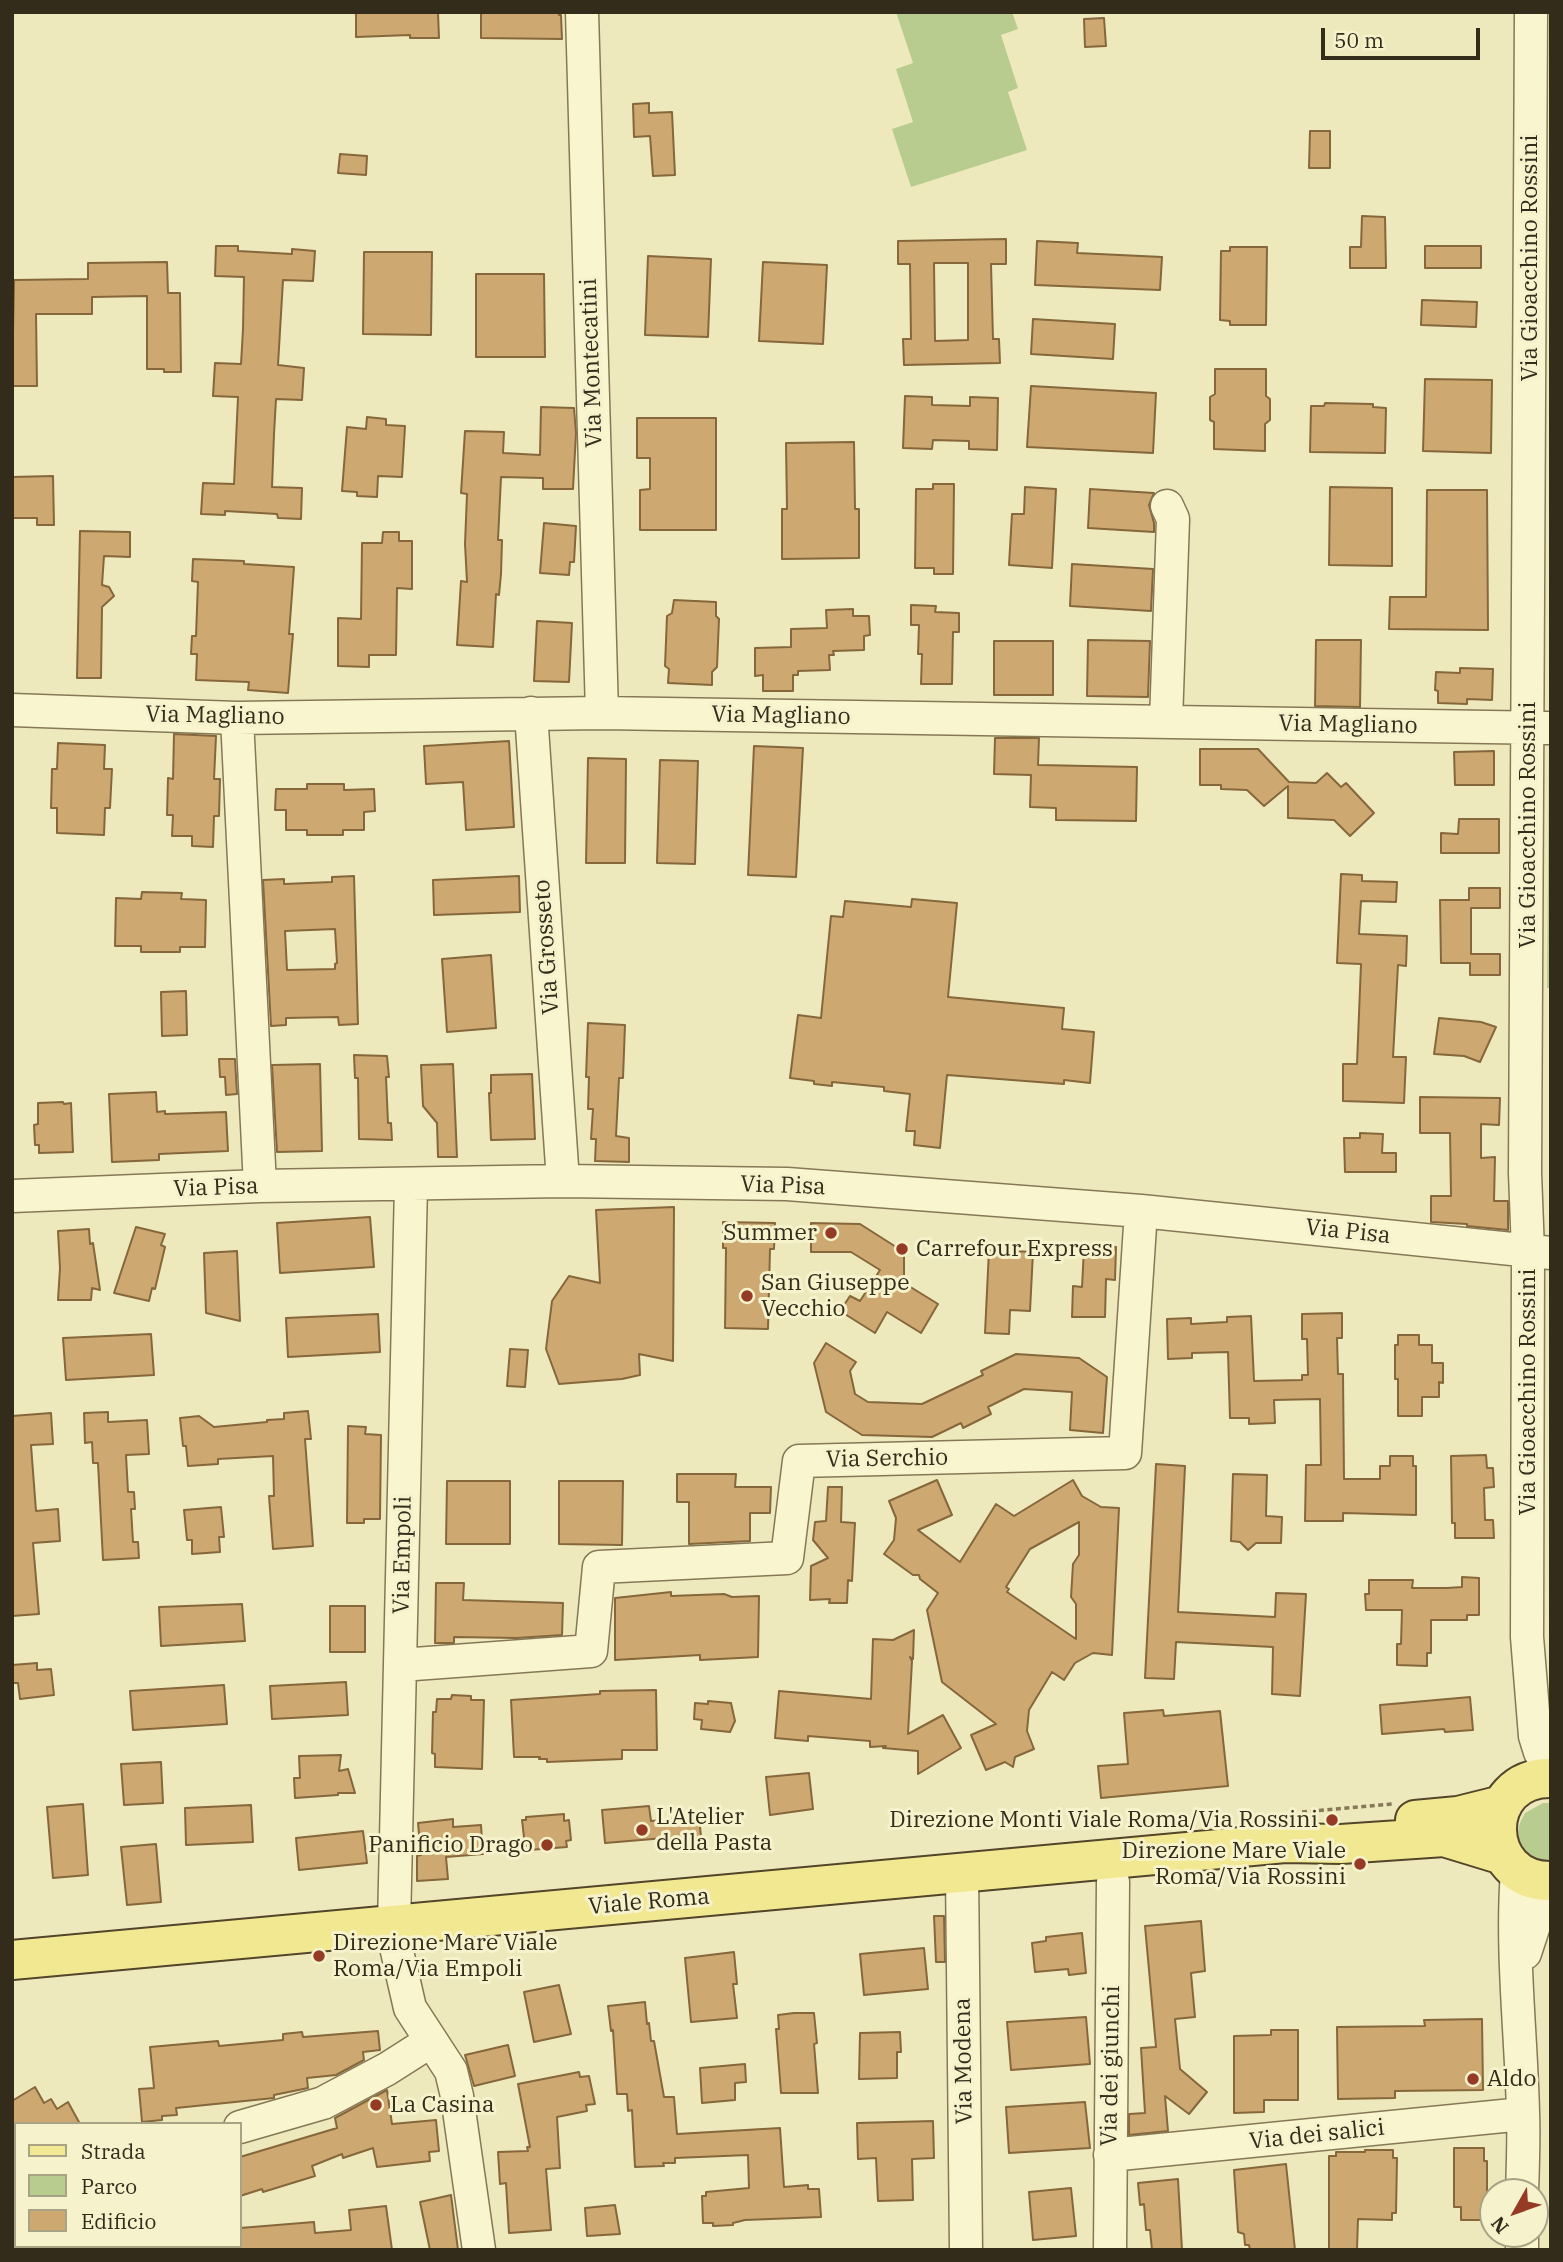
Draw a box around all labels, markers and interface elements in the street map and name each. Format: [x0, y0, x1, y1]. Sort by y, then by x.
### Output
scale bar [1325, 14, 1484, 58]
text: 50 m [1334, 26, 1384, 54]
street label: Via Gioacchino Rossini [1516, 134, 1544, 382]
street label: Via Montecatini [575, 278, 609, 448]
street label: Via Magliano [145, 701, 285, 731]
street label: Via Magliano [711, 701, 851, 731]
street label: Via Gioacchino Rossini [1514, 701, 1542, 949]
street label: Via Magliano [1278, 710, 1418, 740]
street label: Via Grosseto [529, 878, 565, 1016]
street label: Via Pisa [740, 1171, 826, 1201]
street label: Via Pisa [173, 1173, 259, 1203]
street label: Via Pisa [1304, 1214, 1392, 1250]
place label: Summer [723, 1219, 817, 1247]
marker: Summer [823, 1225, 839, 1241]
place label: Carrefour Express [916, 1235, 1113, 1263]
marker: Carrefour Express [894, 1241, 910, 1257]
street label: Via Gioacchino Rossini [1514, 1268, 1542, 1516]
place label: San Giuseppe Vecchio [761, 1269, 909, 1323]
marker: San Giuseppe Vecchio [739, 1288, 755, 1304]
street label: Via Serchio [826, 1444, 948, 1474]
street label: Via Empoli [388, 1496, 418, 1614]
place label: L'Atelier della Pasta [656, 1803, 772, 1857]
place label: Direzione Monti Viale Roma/Via Rossini [889, 1806, 1318, 1834]
marker: Direzione Monti Viale Roma/Via Rossini [1324, 1812, 1340, 1828]
marker: L'Atelier della Pasta [634, 1822, 650, 1838]
place label: Panificio Drago [368, 1831, 533, 1859]
marker: Panificio Drago [539, 1837, 555, 1853]
place label: Direzione Mare Viale Roma/Via Rossini [1122, 1837, 1346, 1891]
marker: Direzione Mare Viale Roma/Via Rossini [1352, 1856, 1368, 1872]
street label: Viale Roma [587, 1883, 711, 1921]
place label: Direzione Mare Viale Roma/Via Empoli [333, 1929, 557, 1983]
marker: Direzione Mare Viale Roma/Via Empoli [311, 1948, 327, 1964]
street label: Via dei giunchi [1096, 1985, 1126, 2147]
street label: Via Modena [949, 1997, 979, 2125]
place label: Aldo [1487, 2065, 1536, 2093]
marker: Aldo [1465, 2071, 1481, 2087]
place label: La Casina [390, 2091, 495, 2119]
marker: La Casina [368, 2097, 384, 2113]
street label: Via dei salici [1248, 2114, 1386, 2156]
legend [14, 2122, 242, 2248]
text: Strada [81, 2137, 146, 2165]
text: Parco [81, 2172, 137, 2200]
north arrow [1479, 2178, 1549, 2248]
text: Edificio [81, 2207, 156, 2235]
text: N [1485, 2212, 1513, 2239]

